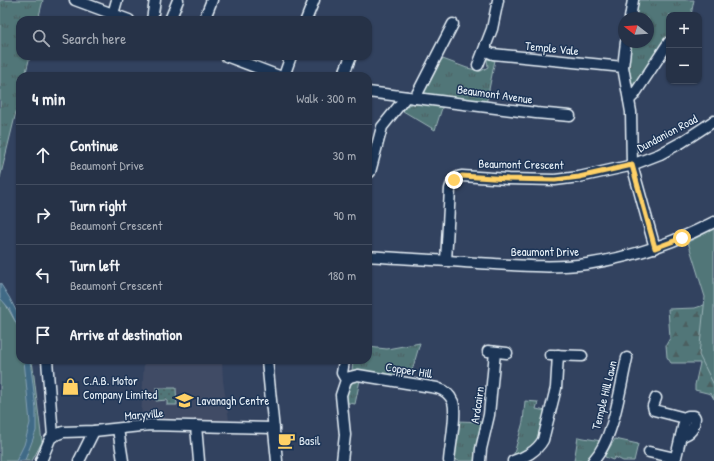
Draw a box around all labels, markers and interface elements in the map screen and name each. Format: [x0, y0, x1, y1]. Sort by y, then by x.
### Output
north arrow [618, 12, 654, 48]
map controls [666, 12, 702, 84]
button: + [666, 12, 702, 48]
search box [16, 16, 372, 60]
icon: search [30, 27, 52, 49]
text: Search here [62, 28, 126, 49]
street label: Temple Vale [524, 37, 580, 59]
button: − [666, 48, 702, 84]
street label: Beaumont Avenue [456, 80, 534, 108]
text: 4 min [32, 87, 65, 110]
text: Walk · 300 m [296, 89, 356, 107]
street label: Dundanion Road [634, 110, 700, 156]
text: Continue [70, 135, 118, 156]
icon: ahead [32, 144, 54, 166]
text: 30 m [333, 146, 356, 164]
street label: Beaumont Crescent [478, 155, 565, 173]
text: Beaumont Drive [70, 156, 144, 174]
route end [445, 171, 463, 189]
text: Turn right [70, 195, 126, 216]
icon: right [32, 204, 54, 226]
text: 90 m [334, 206, 356, 224]
text: Beaumont Crescent [70, 216, 162, 234]
route start [673, 229, 691, 247]
street label: Beaumont Drive [511, 243, 579, 260]
text: Turn left [70, 255, 120, 276]
icon: left [32, 264, 54, 286]
text: 180 m [328, 266, 356, 284]
text: Beaumont Crescent [70, 276, 162, 294]
icon: arrive [32, 324, 54, 346]
text: Arrive at destination [70, 324, 182, 345]
street label: Copper Hill [384, 358, 435, 382]
street label: Temple Hill Lawn [587, 359, 621, 431]
place label: C.A.B. Motor Company Limited [83, 372, 158, 403]
shop icon: C.A.B. Motor Company Limited [60, 377, 80, 397]
street label: Ardcairn [466, 385, 488, 425]
school or university icon: Lavanagh Centre [174, 390, 194, 410]
place label: Lavanagh Centre [197, 392, 269, 409]
street label: Maryville [124, 404, 164, 424]
cafe icon: Basil [276, 430, 296, 450]
place label: Basil [299, 432, 321, 449]

